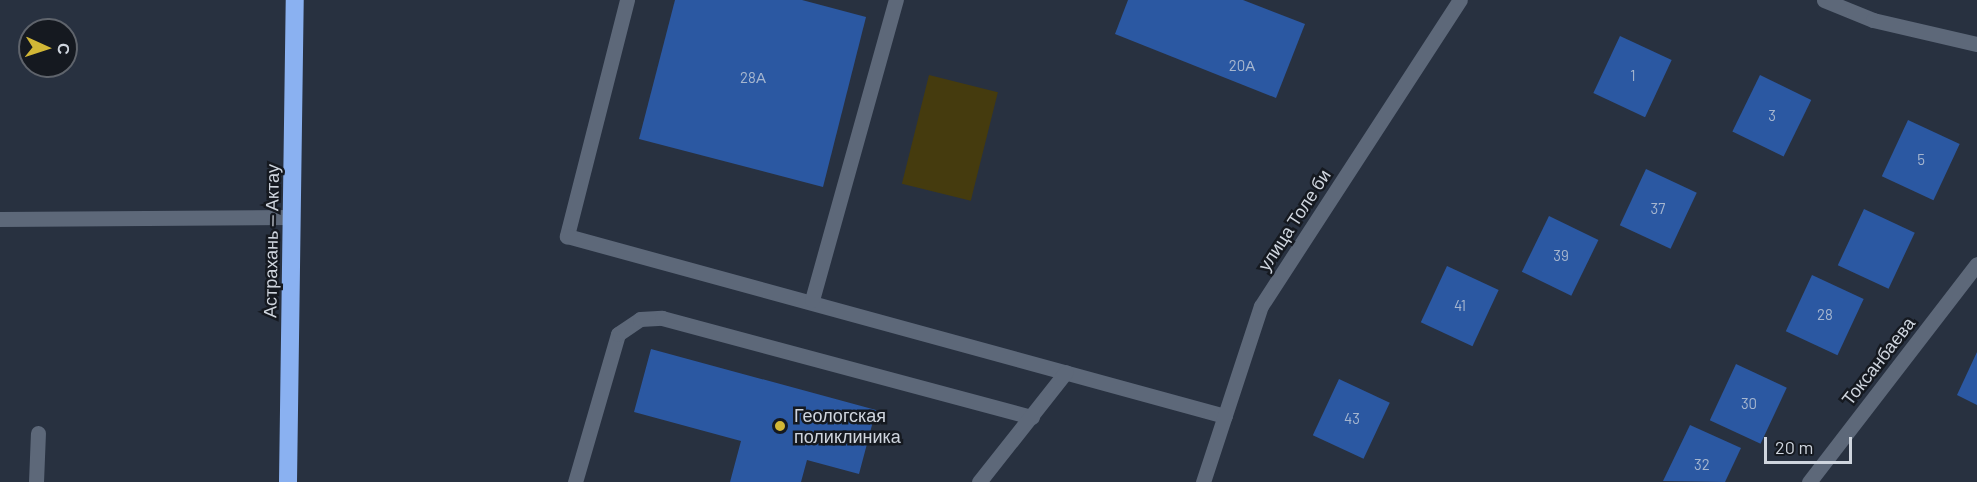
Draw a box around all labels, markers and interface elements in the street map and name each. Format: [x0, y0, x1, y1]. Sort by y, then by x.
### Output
north arrow [18, 18, 78, 78]
text: С [55, 43, 74, 55]
house number: 20А [1229, 57, 1255, 75]
house number: 1 [1630, 67, 1636, 85]
house number: 28А [740, 69, 766, 87]
house number: 3 [1768, 107, 1776, 125]
house number: 5 [1917, 151, 1925, 169]
street label: Астрахань — Актау [259, 164, 283, 318]
street label: улица Толе би [1253, 165, 1335, 275]
house number: 37 [1651, 200, 1665, 218]
house number: 39 [1553, 247, 1569, 265]
house number: 41 [1454, 297, 1466, 315]
house number: 28 [1817, 306, 1833, 324]
street label: Токсанбаева [1837, 313, 1919, 409]
house number: 30 [1741, 395, 1757, 413]
place label: Геологская поликлиника [794, 405, 901, 448]
house number: 43 [1344, 410, 1360, 428]
marker: Геологская поликлиника [771, 417, 789, 435]
scale bar [1767, 425, 1856, 463]
text: 20 m [1775, 436, 1813, 458]
house number: 32 [1694, 456, 1710, 474]

